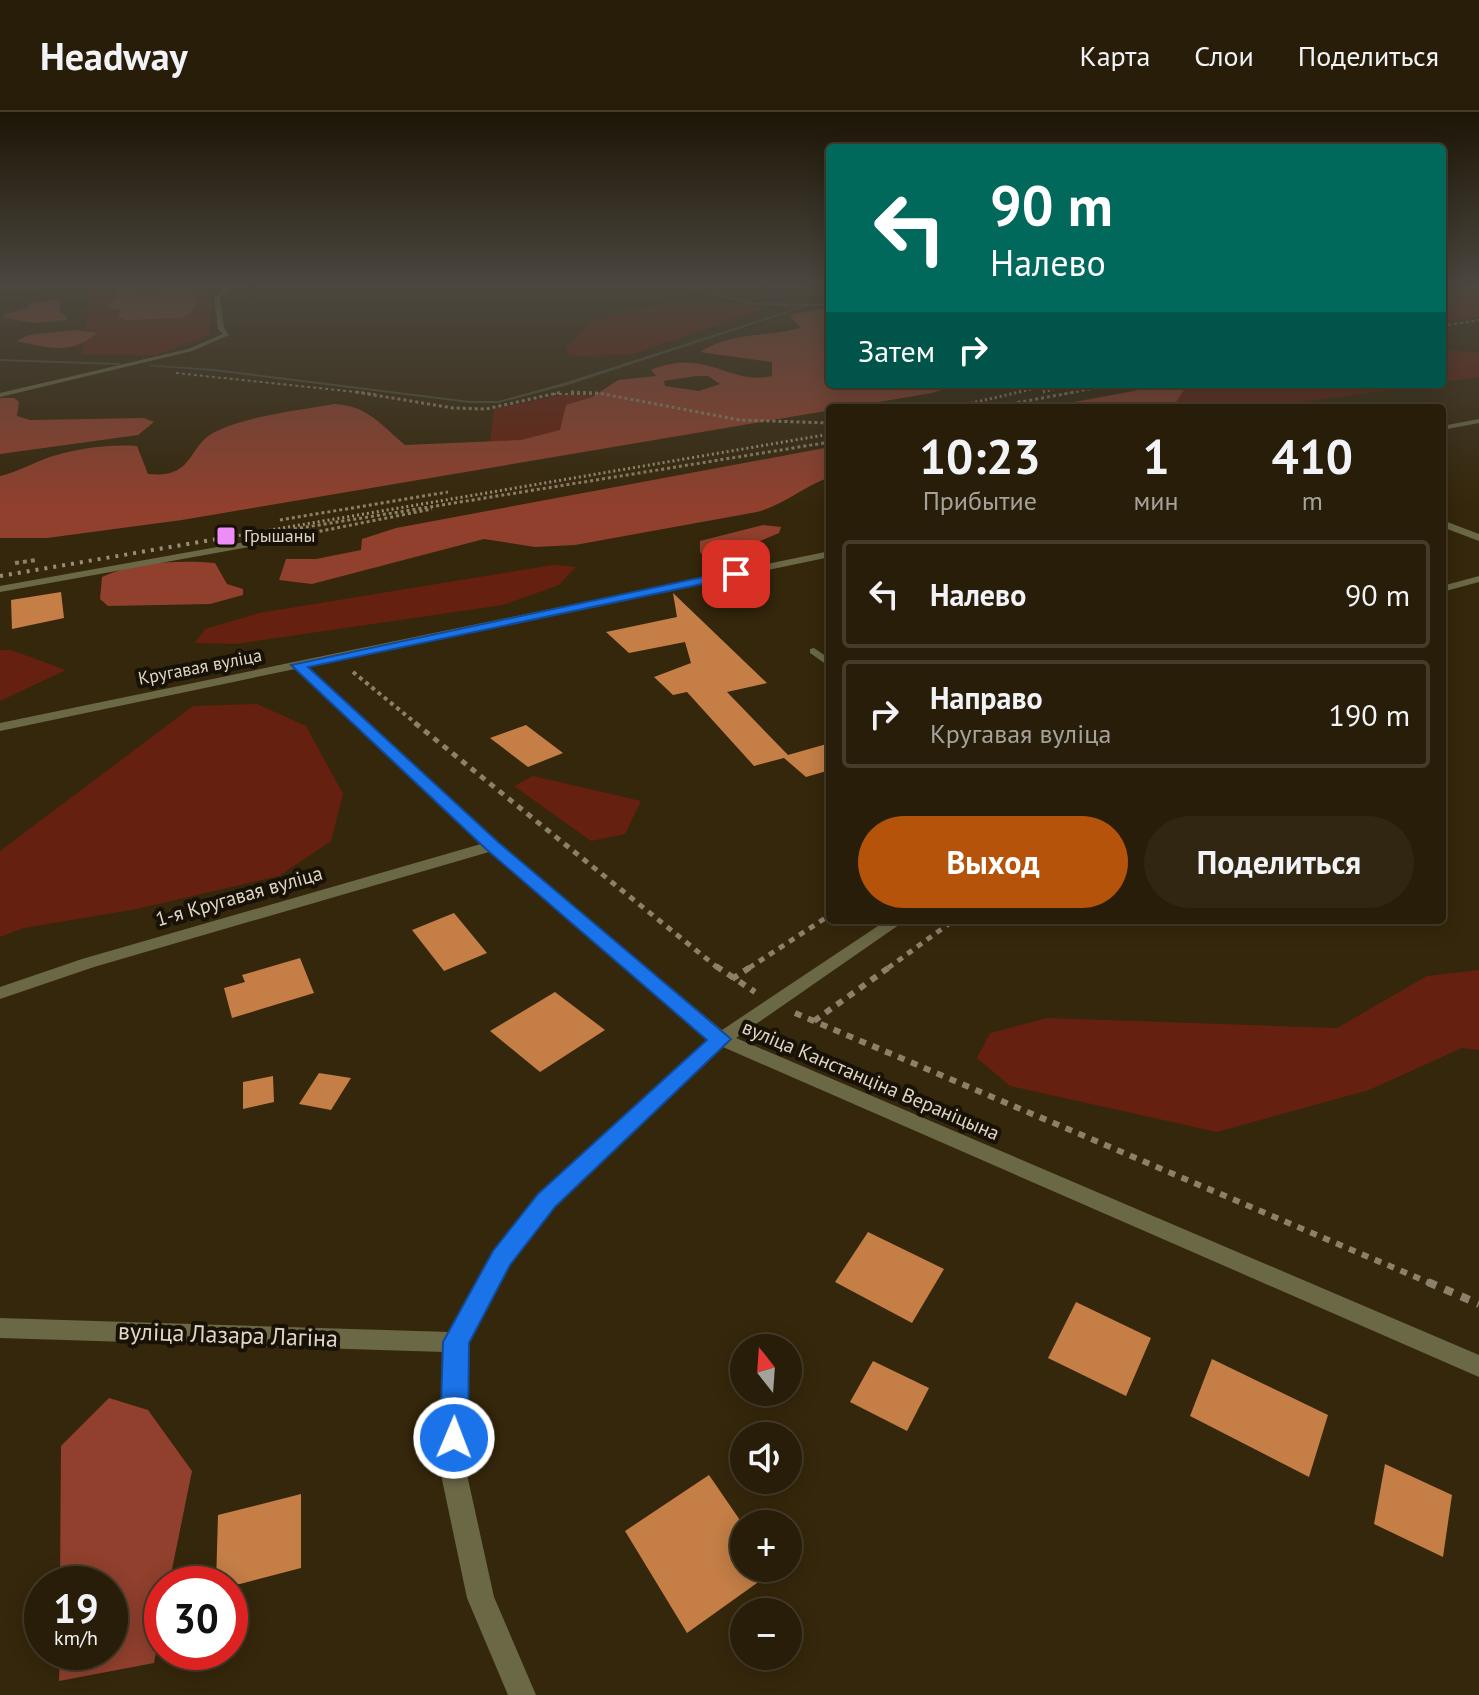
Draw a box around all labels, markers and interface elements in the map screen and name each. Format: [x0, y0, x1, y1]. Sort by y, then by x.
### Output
text: Headway [40, 31, 188, 80]
text: Карта [1080, 37, 1150, 74]
text: Слои [1194, 37, 1254, 74]
text: Поделиться [1298, 37, 1439, 74]
text: 90 m [990, 169, 1113, 241]
icon: left [858, 176, 962, 280]
text: Налево [990, 239, 1106, 286]
icon: right [951, 328, 995, 372]
text: Затем [858, 331, 935, 370]
text: 10:23 [919, 425, 1041, 487]
text: 1 [1142, 425, 1170, 487]
text: 410 [1271, 425, 1353, 487]
text: Прибытие [923, 484, 1037, 517]
text: мин [1134, 484, 1179, 517]
text: m [1302, 484, 1323, 517]
place label: Грышаны [244, 524, 315, 547]
marker: Грышаны [215, 525, 237, 547]
pin [702, 540, 770, 608]
icon: arrive [714, 552, 758, 596]
icon: left [862, 572, 906, 616]
text: Налево [930, 575, 1026, 614]
text: 90 m [1345, 575, 1410, 614]
street label: Кругавая вуліца [136, 643, 264, 690]
text: Направо [930, 678, 1043, 717]
icon: right [862, 692, 906, 736]
text: 190 m [1329, 695, 1410, 734]
text: Кругавая вуліца [930, 717, 1111, 750]
button: Выход [858, 816, 1128, 908]
button: Поделиться [1144, 816, 1414, 908]
street label: 1-я Кругавая вуліца [153, 860, 325, 932]
street label: вуліца Канстанціна Вераніцына [738, 1014, 1004, 1146]
street label: вуліца Лазара Лагіна [118, 1315, 338, 1354]
north arrow [730, 1334, 802, 1406]
map controls [730, 1334, 802, 1670]
position arrow [412, 1396, 496, 1480]
button: sound [730, 1422, 802, 1494]
button: + [730, 1510, 802, 1582]
speed limit sign: 30 [144, 1566, 248, 1670]
text: 19 [53, 1582, 99, 1634]
button: − [730, 1598, 802, 1670]
text: km/h [54, 1625, 98, 1651]

